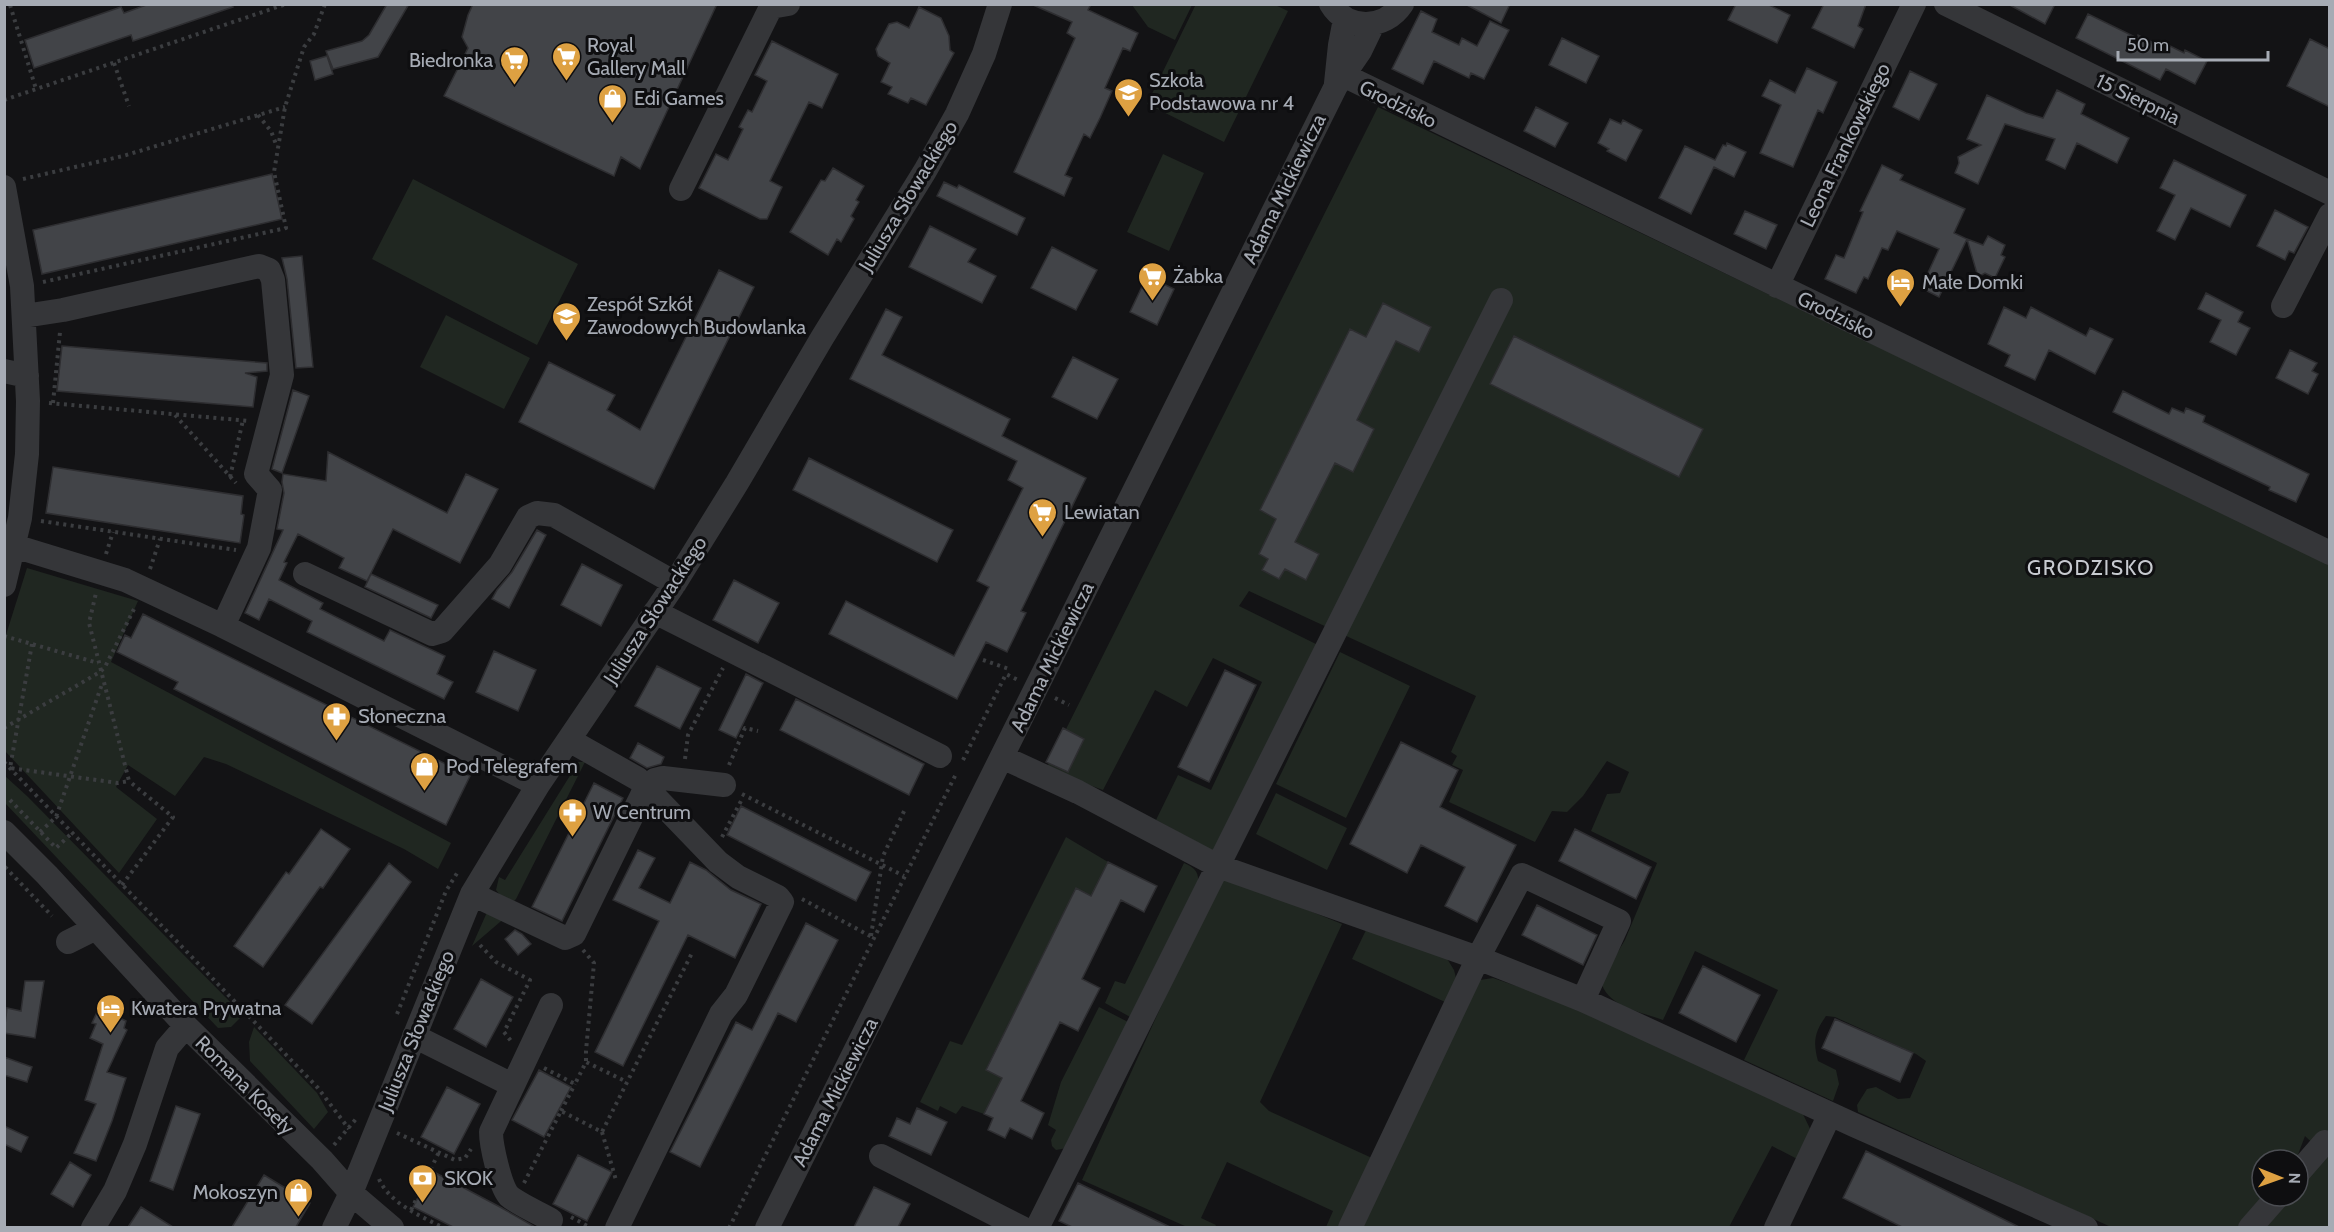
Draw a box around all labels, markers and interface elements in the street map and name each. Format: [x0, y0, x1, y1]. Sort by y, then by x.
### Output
scale bar [2118, 24, 2268, 62]
place label: Royal Gallery Mall [587, 33, 686, 80]
text: 50 m [2127, 34, 2169, 56]
supermarket icon: Royal Gallery Mall [550, 40, 582, 82]
supermarket icon: Biedronka [498, 44, 530, 86]
place label: Biedronka [409, 48, 493, 72]
street label: Leona Frankowskiego [1795, 59, 1895, 231]
place label: Szkoła Podstawowa nr 4 [1149, 68, 1294, 115]
street label: 15 Sierpnia [2092, 68, 2184, 130]
street label: Grodzisko [1355, 75, 1441, 133]
school or university icon: Szkoła Podstawowa nr 4 [1112, 76, 1144, 118]
shop icon: Edi Games [597, 82, 629, 124]
place label: Edi Games [634, 86, 724, 110]
street label: Adama Mickiewicza [1237, 110, 1331, 268]
street label: Juliusza Słowackiego [853, 116, 962, 276]
supermarket icon: Żabka [1136, 260, 1168, 302]
place label: Żabka [1173, 264, 1224, 288]
hotel icon: Małe Domki [1885, 266, 1917, 308]
place label: Małe Domki [1922, 270, 2023, 294]
street label: Grodzisko [1793, 286, 1879, 344]
place label: Zespół Szkół Zawodowych Budowlanka [587, 292, 807, 339]
school or university icon: Zespół Szkół Zawodowych Budowlanka [550, 300, 582, 342]
supermarket icon: Lewiatan [1027, 496, 1059, 538]
place label: Lewiatan [1064, 500, 1140, 524]
street label: Juliusza Słowackiego [598, 532, 712, 689]
district label: GRODZISKO [2027, 555, 2155, 580]
street label: Adama Mickiewicza [1005, 578, 1099, 736]
pharmacy icon: Słoneczna [321, 700, 353, 742]
place label: Słoneczna [358, 704, 446, 728]
shop icon: Pod Telegrafem [409, 750, 441, 792]
place label: Pod Telegrafem [446, 754, 578, 778]
pharmacy icon: W Centrum [556, 796, 588, 838]
place label: W Centrum [593, 800, 691, 824]
street label: Juliusza Słowackiego [372, 947, 459, 1116]
hotel icon: Kwatera Prywatna [94, 992, 126, 1034]
place label: Kwatera Prywatna [131, 996, 282, 1020]
street label: Adama Mickiewicza [787, 1013, 883, 1171]
street label: Romana Koseły [191, 1031, 299, 1139]
north arrow [2250, 1148, 2310, 1208]
bank icon: SKOK [407, 1162, 439, 1204]
place label: SKOK [444, 1166, 494, 1190]
text: N [2285, 1172, 2304, 1184]
shop icon: Mokoszyn [283, 1176, 315, 1218]
place label: Mokoszyn [193, 1180, 278, 1204]

